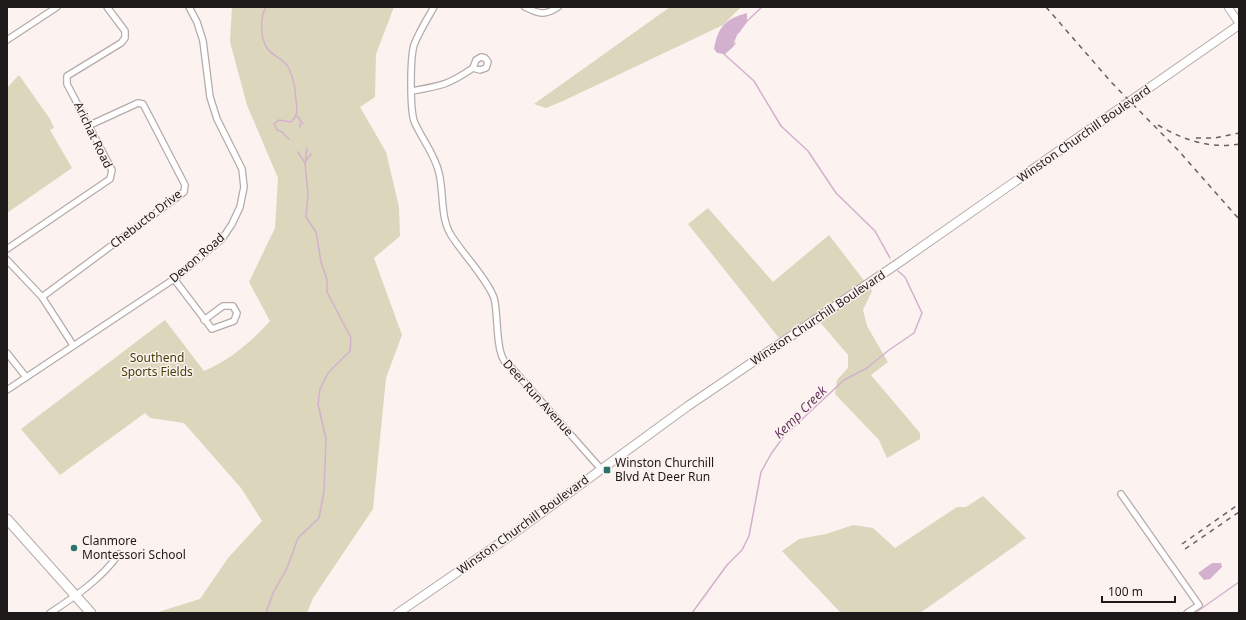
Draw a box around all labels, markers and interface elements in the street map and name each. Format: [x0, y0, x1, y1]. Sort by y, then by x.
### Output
street label: Winston Churchill Boulevard [1014, 81, 1154, 186]
street label: Arichat Road [70, 99, 117, 171]
street label: Chebucto Drive [106, 185, 185, 252]
street label: Devon Road [165, 229, 228, 286]
street label: Winston Churchill Boulevard [747, 266, 889, 369]
park label: Southend Sports Fields [121, 349, 193, 380]
street label: Deer Run Avenue [499, 356, 578, 440]
water label: Kemp Creek [770, 381, 831, 442]
place label: Winston Churchill Blvd At Deer Run [615, 454, 714, 485]
marker: Winston Churchill Blvd At Deer Run [602, 465, 612, 475]
street label: Winston Churchill Boulevard [453, 471, 592, 578]
place label: Clanmore Montessori School [82, 532, 186, 563]
marker: Clanmore Montessori School [69, 543, 79, 553]
scale bar [1102, 578, 1175, 604]
text: 100 m [1108, 583, 1143, 600]

